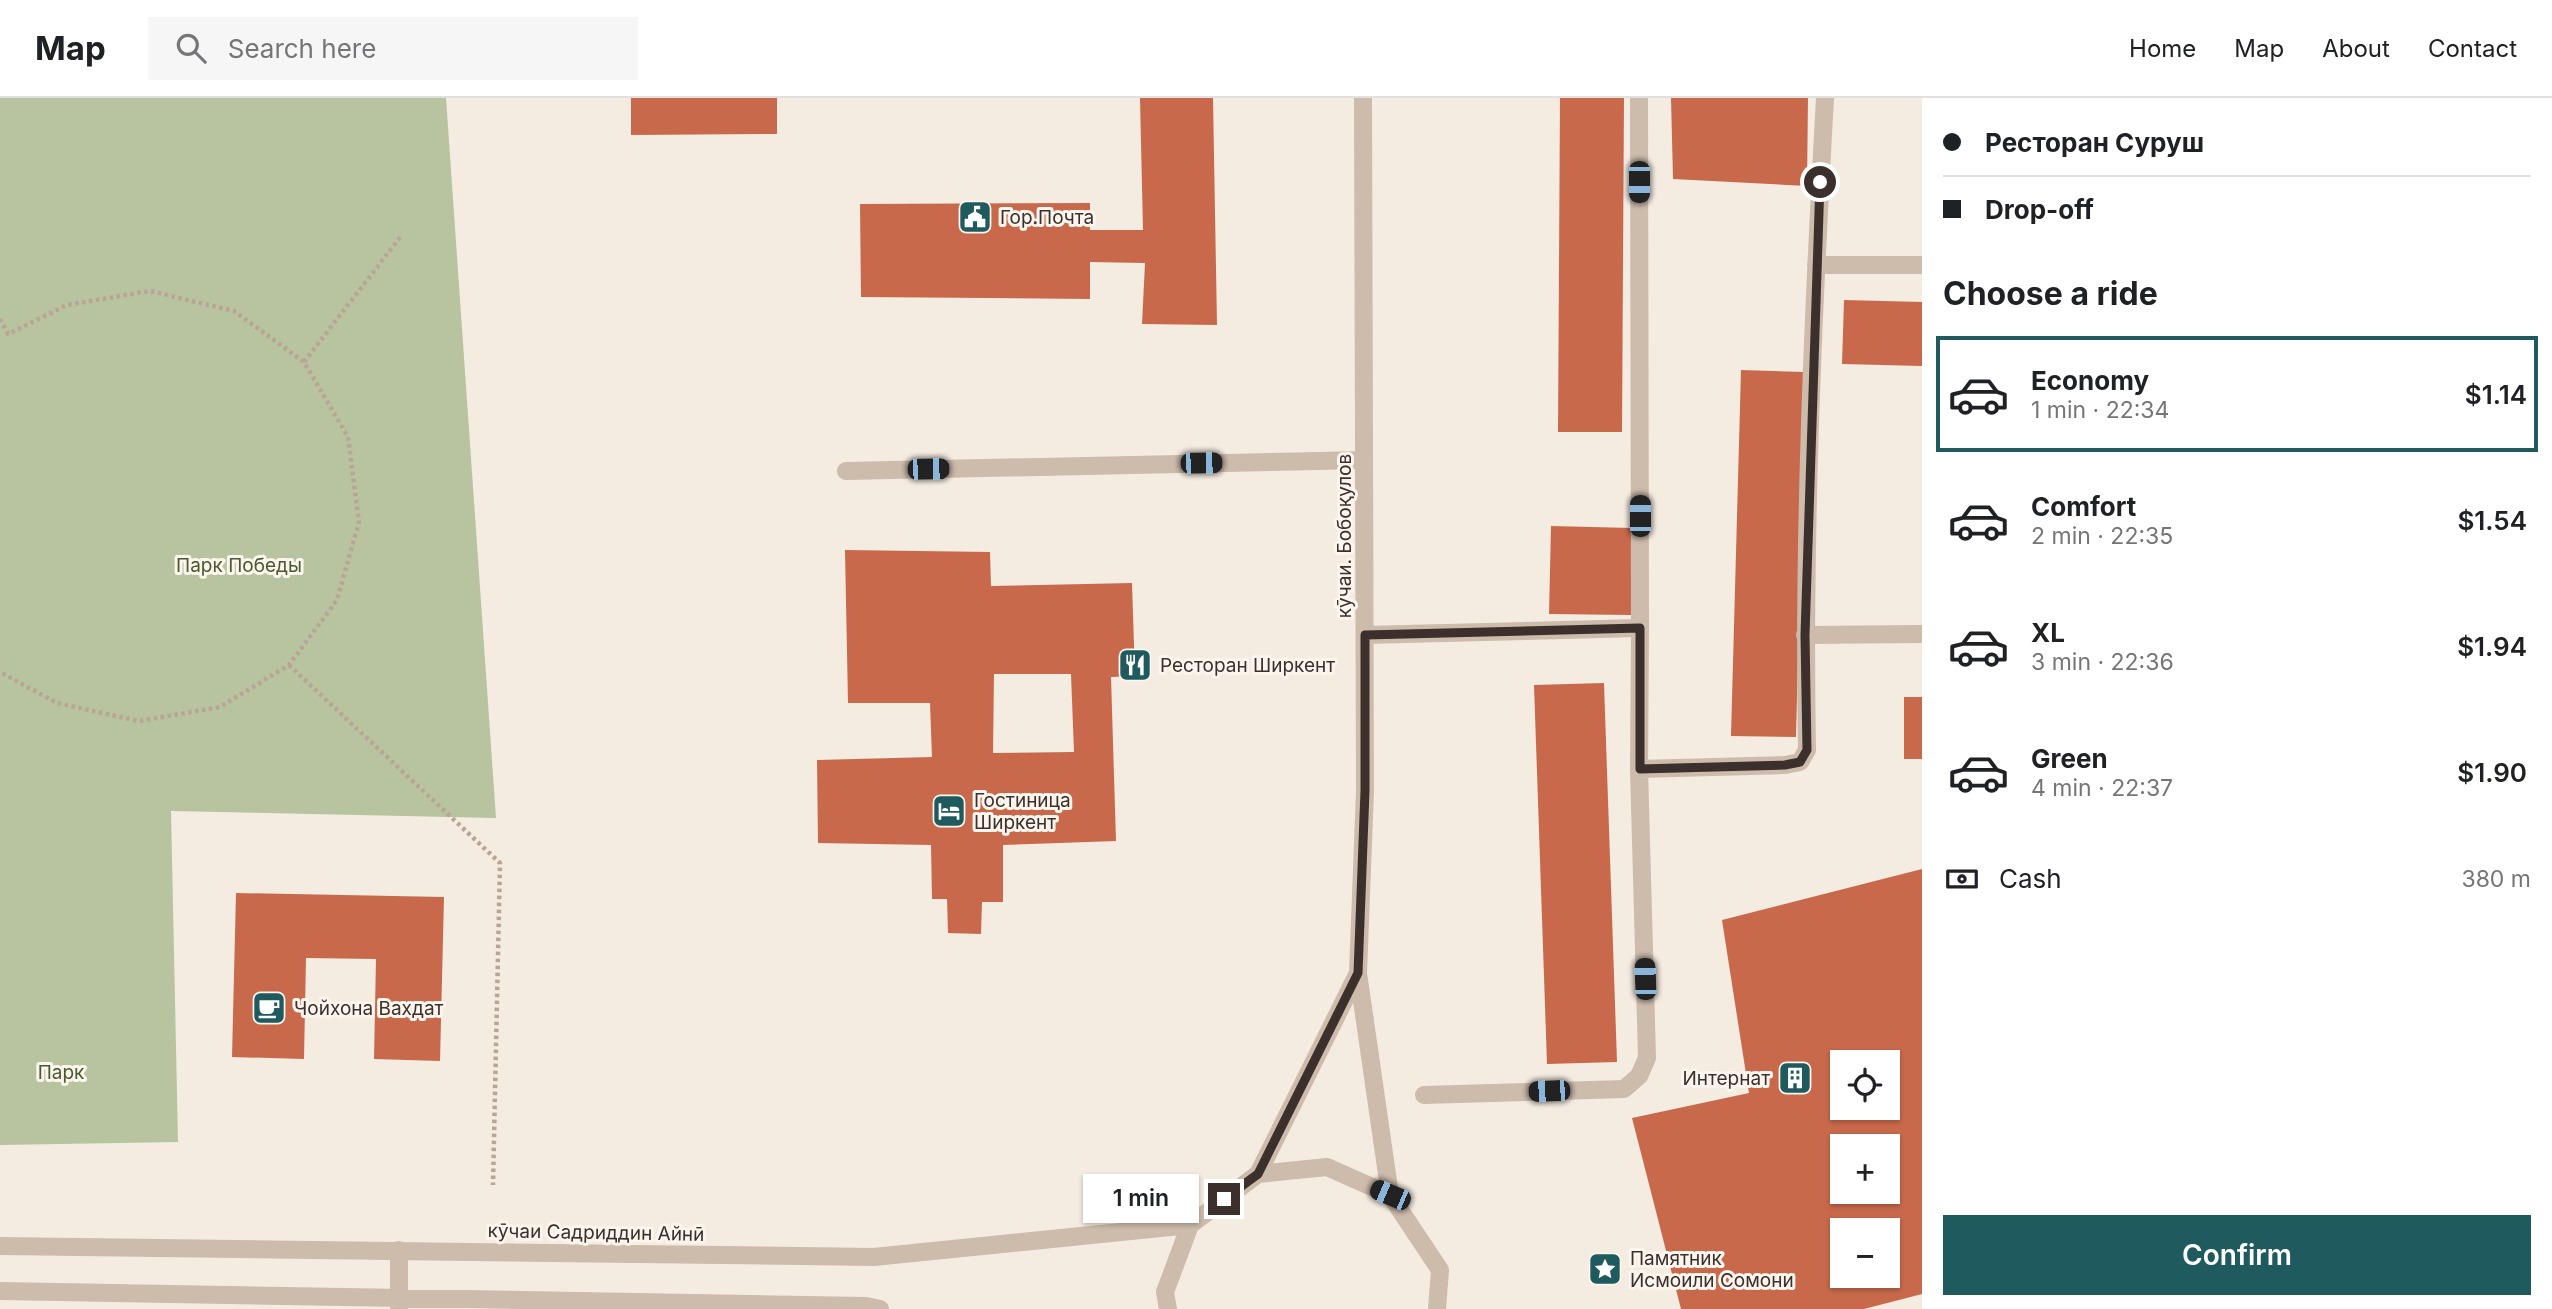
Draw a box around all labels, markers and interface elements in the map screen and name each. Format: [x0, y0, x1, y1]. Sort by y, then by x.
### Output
search box [148, 17, 638, 80]
text: Map [35, 28, 106, 68]
icon: search [172, 29, 210, 67]
text: Search here [228, 33, 376, 64]
text: Home [2129, 34, 2196, 63]
text: Map [2234, 34, 2284, 63]
text: About [2322, 34, 2390, 63]
text: Contact [2428, 34, 2517, 63]
text: Ресторан Суруш [1985, 127, 2204, 158]
car [1629, 161, 1650, 203]
route start [1804, 166, 1836, 198]
text: Drop-off [1985, 194, 2094, 225]
public building icon: Гор.Почта [956, 198, 994, 236]
place label: Гор.Почта [1000, 206, 1094, 229]
text: Choose a ride [1943, 274, 2158, 313]
icon: car [1947, 363, 2010, 426]
text: Economy [2031, 365, 2149, 396]
text: $1.14 [2465, 379, 2527, 410]
text: 1 min · 22:34 [2031, 396, 2169, 424]
car [1180, 452, 1223, 474]
street label: кӯчаи. Бобоқулов [1333, 454, 1356, 618]
car [907, 458, 950, 480]
icon: car [1947, 489, 2010, 552]
text: Comfort [2031, 491, 2136, 522]
car [1630, 495, 1651, 537]
text: $1.54 [2457, 505, 2527, 536]
text: 2 min · 22:35 [2031, 522, 2173, 550]
park label: Парк Победы [176, 554, 302, 577]
icon: car [1947, 615, 2010, 678]
text: XL [2031, 617, 2065, 648]
text: $1.94 [2457, 631, 2527, 662]
restaurant icon: Ресторан Ширкент [1116, 646, 1154, 684]
text: 3 min · 22:36 [2031, 648, 2174, 676]
place label: Ресторан Ширкент [1160, 654, 1335, 677]
icon: car [1947, 741, 2010, 804]
text: Green [2031, 743, 2108, 774]
text: $1.90 [2457, 757, 2527, 788]
text: 4 min · 22:37 [2031, 774, 2173, 802]
place label: Гостиница Ширкент [974, 789, 1071, 834]
hotel icon: Гостиница Ширкент [930, 792, 968, 830]
icon: cash [1943, 860, 1981, 898]
text: Cash [1999, 863, 2062, 894]
text: 380 m [2461, 865, 2531, 893]
car [1634, 958, 1657, 1000]
cafe icon: Чойхона Вахдат [250, 989, 288, 1027]
place label: Чойхона Вахдат [294, 997, 444, 1020]
map controls [1830, 1050, 1900, 1288]
button: locate [1830, 1050, 1900, 1120]
building icon: Интернат [1776, 1059, 1814, 1097]
park label: Парк [38, 1061, 85, 1084]
place label: Интернат [1682, 1067, 1770, 1090]
car [1528, 1080, 1571, 1102]
button: + [1830, 1134, 1900, 1204]
callout: 1 min [1084, 1174, 1200, 1224]
car [1367, 1177, 1414, 1213]
route end [1208, 1183, 1240, 1215]
text: 1 min [1113, 1184, 1169, 1212]
button: Confirm [1943, 1215, 2531, 1295]
button: − [1830, 1218, 1900, 1288]
street label: кӯчаи Садриддин Айнӣ [487, 1219, 705, 1246]
place label: Памятник Исмоили Сомони [1630, 1247, 1794, 1292]
place icon: Памятник Исмоили Сомони [1586, 1250, 1624, 1288]

